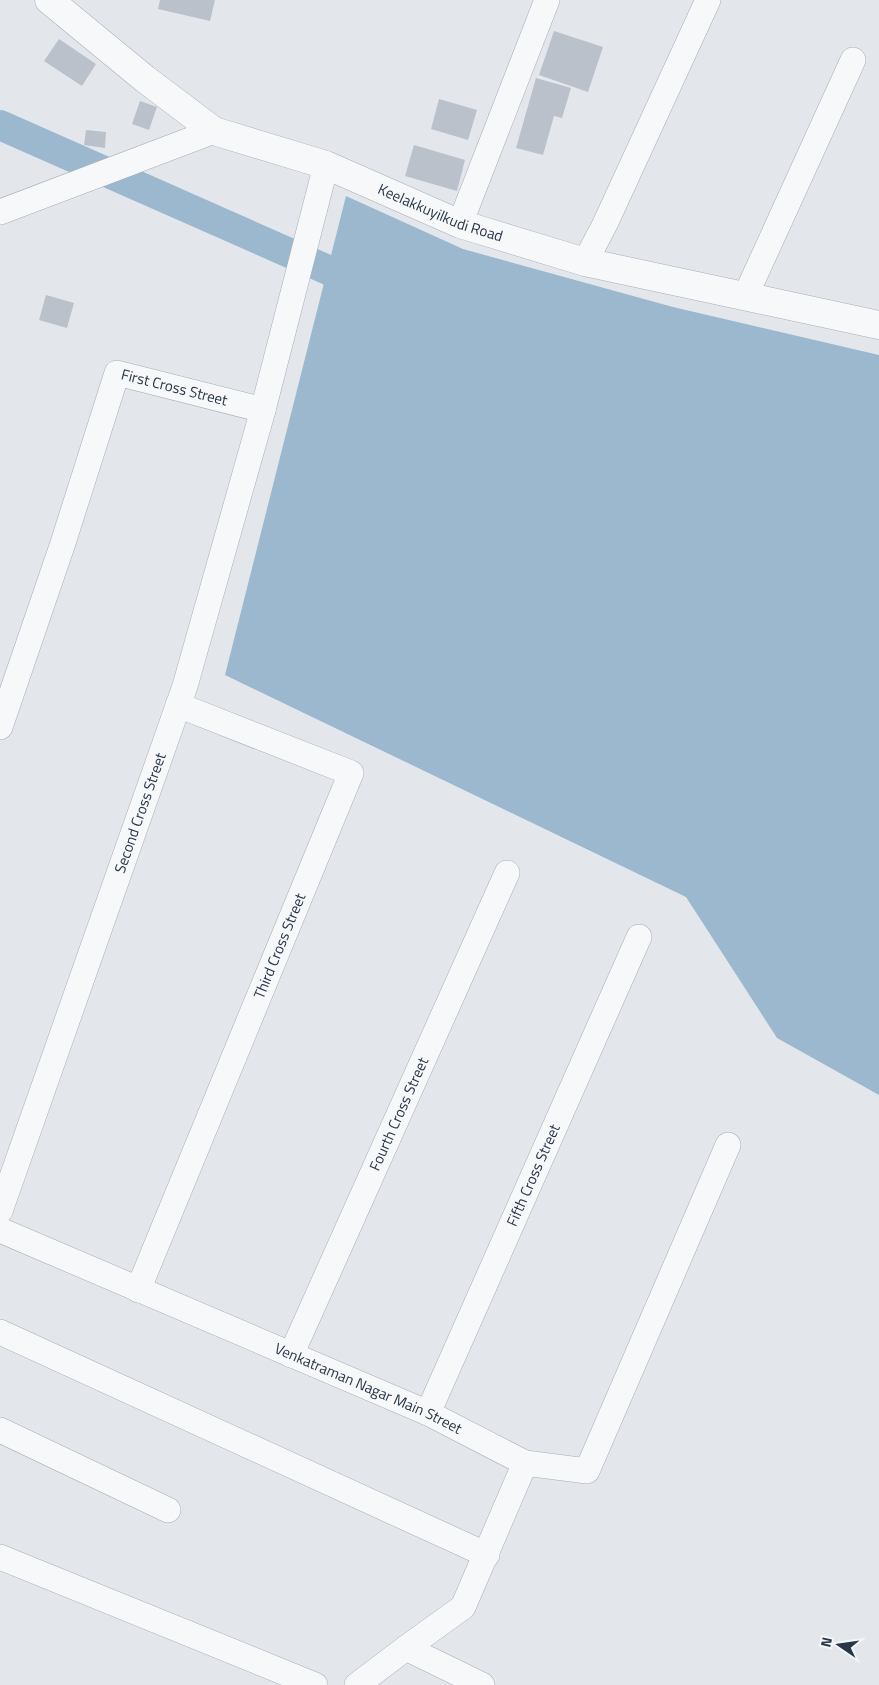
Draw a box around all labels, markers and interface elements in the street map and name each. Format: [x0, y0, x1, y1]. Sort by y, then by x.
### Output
street label: Keelakkuyilkudi Road [374, 177, 506, 247]
street label: First Cross Street [119, 363, 231, 412]
street label: Second Cross Street [108, 749, 172, 876]
street label: Third Cross Street [247, 889, 312, 1002]
street label: Fourth Cross Street [363, 1053, 434, 1174]
street label: Fifth Cross Street [500, 1120, 566, 1230]
street label: Venkatraman Nagar Main Street [271, 1337, 467, 1440]
north arrow [814, 1620, 864, 1670]
text: N [815, 1635, 837, 1649]

